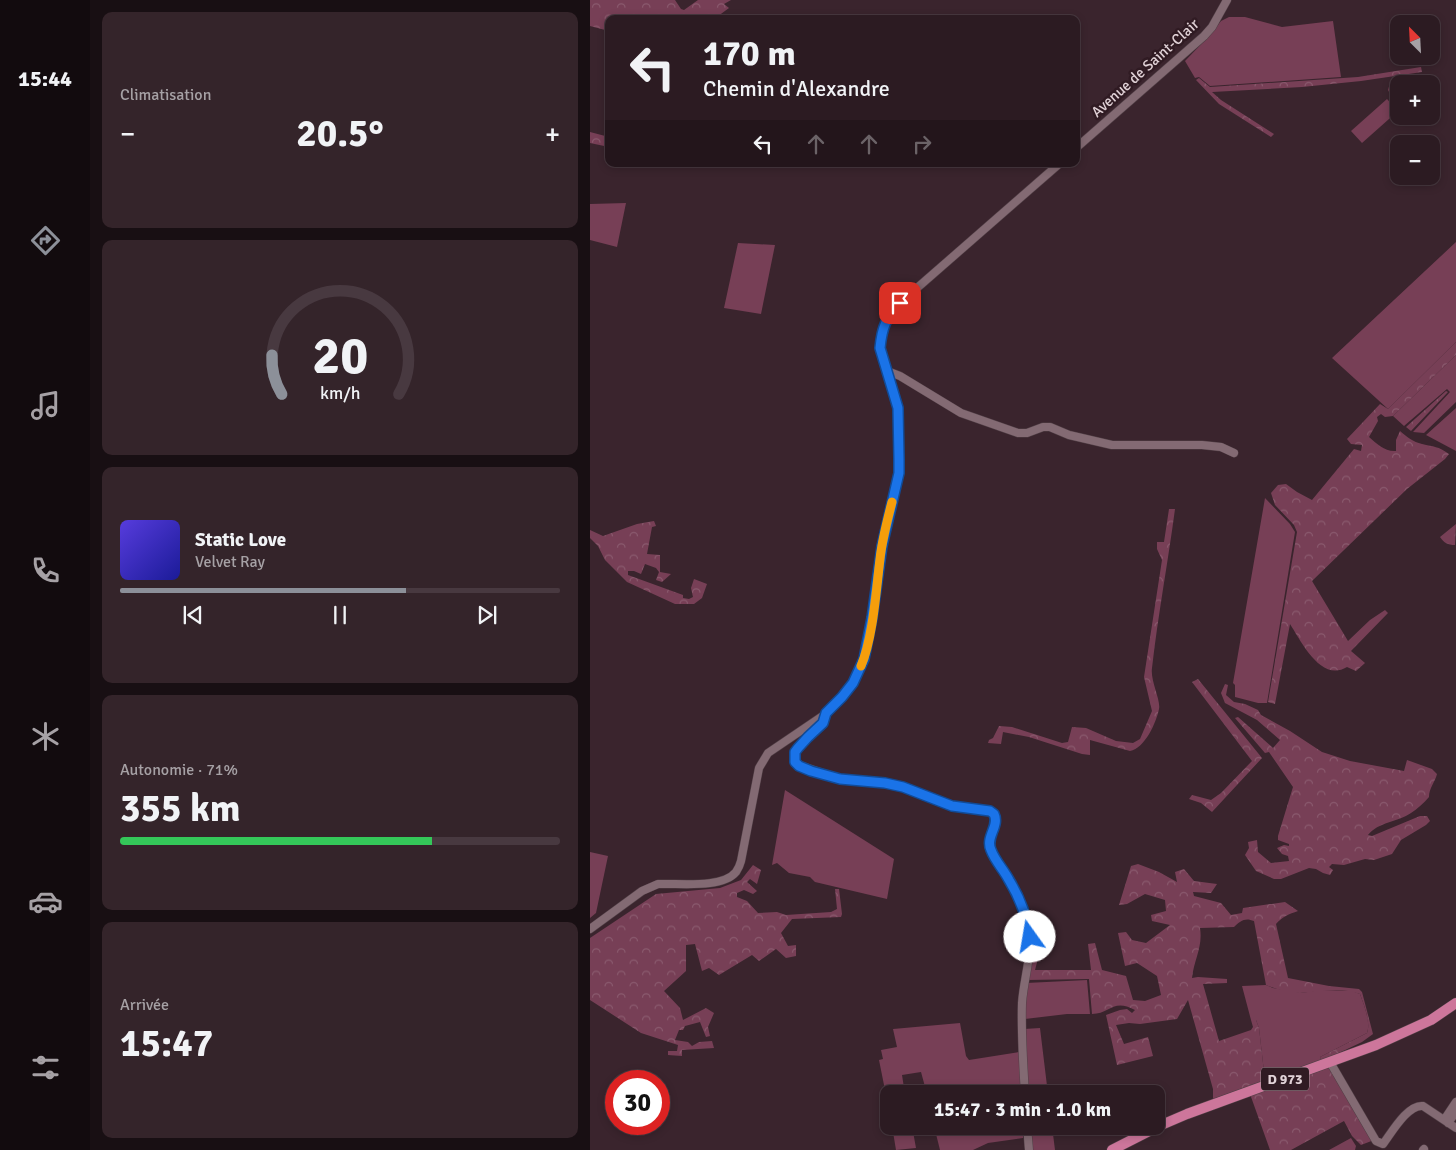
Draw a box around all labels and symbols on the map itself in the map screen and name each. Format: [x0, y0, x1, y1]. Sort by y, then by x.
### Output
street label: Avenue de Saint-Clair [1088, 15, 1203, 121]
north arrow [1390, 15, 1440, 65]
pin [879, 282, 921, 324]
position arrow [1003, 910, 1055, 962]
road number: D 973 [1261, 1068, 1309, 1090]
speed limit sign: 30 [605, 1070, 670, 1135]

